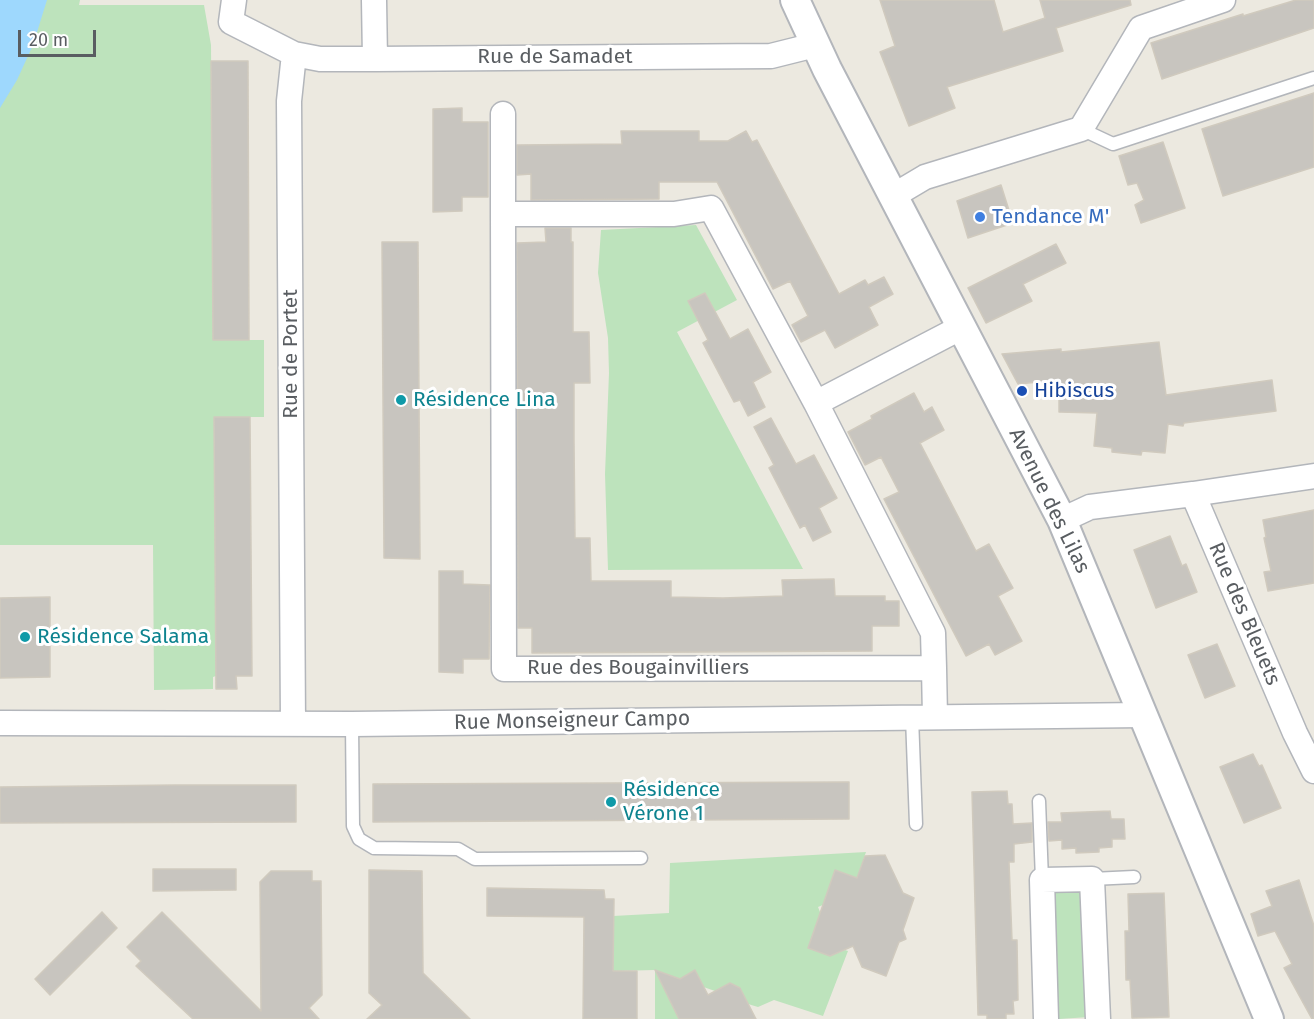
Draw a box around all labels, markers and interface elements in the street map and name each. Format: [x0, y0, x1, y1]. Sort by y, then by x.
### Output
scale bar [21, 18, 99, 56]
text: 20 m [29, 29, 68, 51]
street label: Rue de Samadet [477, 44, 633, 70]
place label: Tendance M' [992, 204, 1109, 230]
marker: Tendance M' [973, 210, 987, 224]
street label: Rue de Portet [278, 289, 304, 419]
place label: Hibiscus [1034, 378, 1114, 404]
marker: Hibiscus [1015, 384, 1029, 398]
place label: Résidence Lina [413, 387, 556, 413]
marker: Résidence Lina [394, 393, 408, 407]
street label: Avenue des Lilas [1003, 424, 1095, 578]
street label: Rue des Bleuets [1203, 539, 1285, 689]
place label: Résidence Salama [37, 624, 209, 650]
marker: Résidence Salama [18, 630, 32, 644]
street label: Rue des Bougainvilliers [527, 655, 749, 681]
street label: Rue Monseigneur Campo [454, 706, 690, 736]
place label: Résidence Vérone 1 [623, 777, 720, 827]
marker: Résidence Vérone 1 [604, 795, 618, 809]

